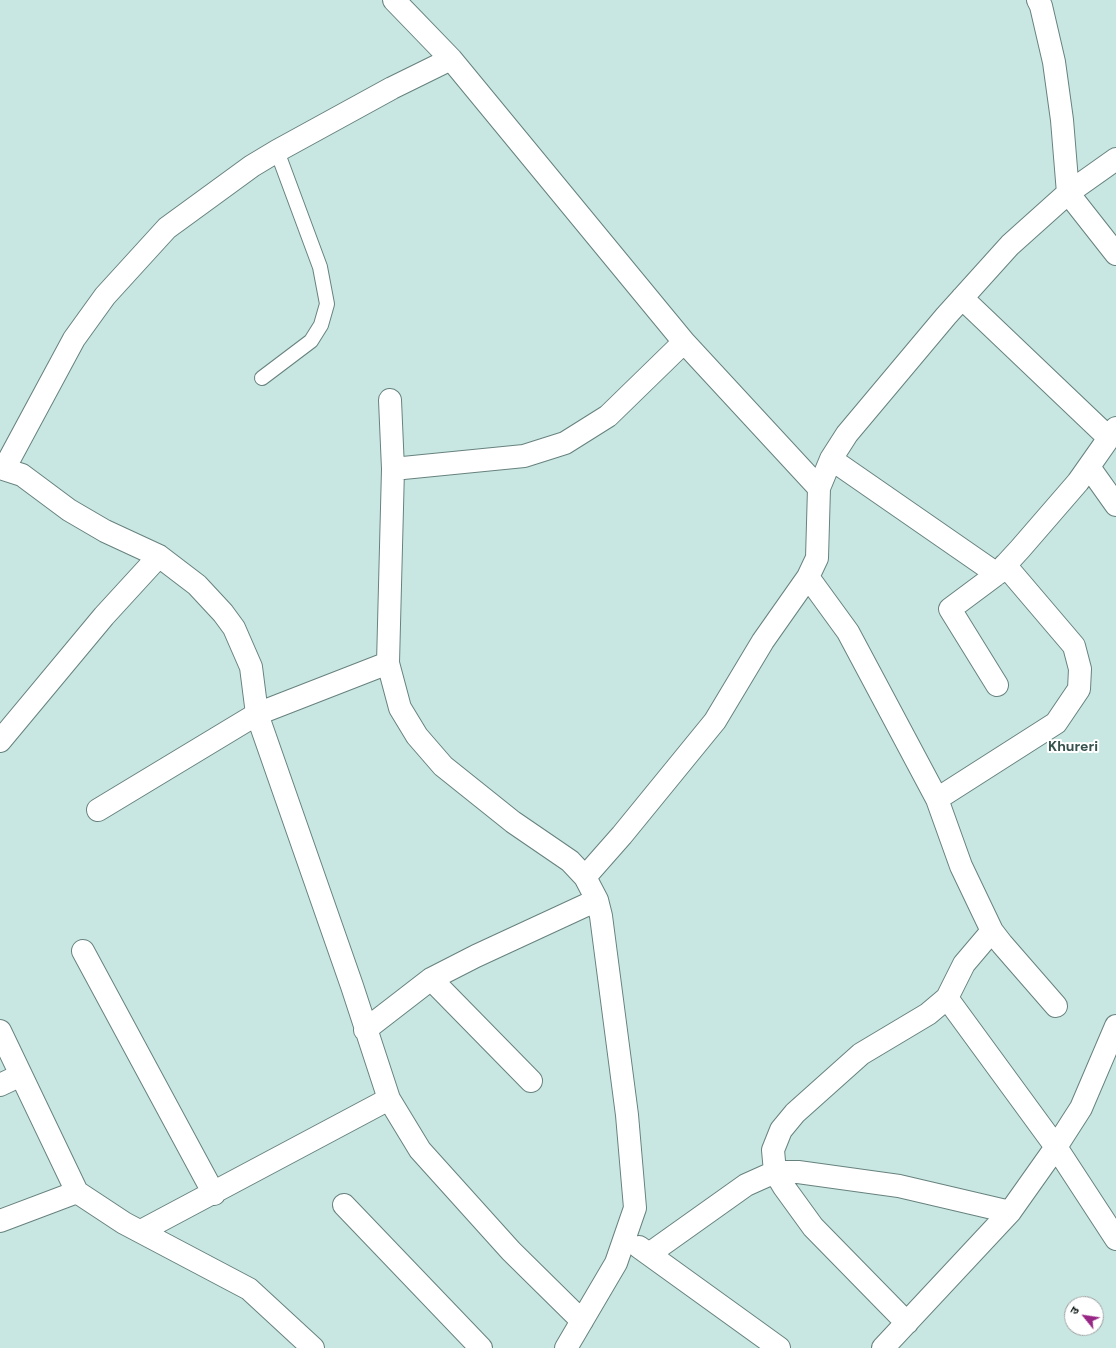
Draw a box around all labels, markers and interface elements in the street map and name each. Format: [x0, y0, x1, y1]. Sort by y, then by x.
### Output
district label: Khureri [1048, 739, 1098, 755]
north arrow [1064, 1296, 1104, 1336]
text: उ [1067, 1304, 1082, 1317]

